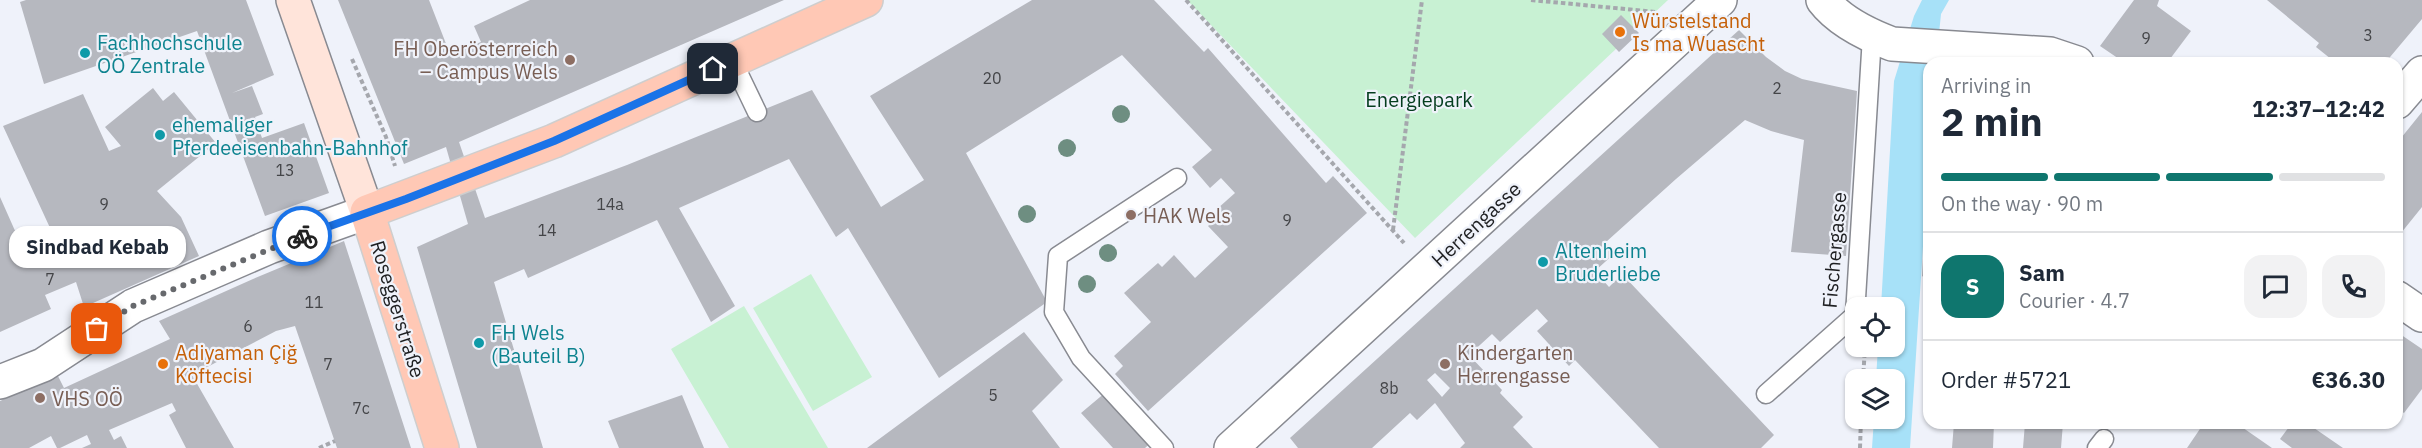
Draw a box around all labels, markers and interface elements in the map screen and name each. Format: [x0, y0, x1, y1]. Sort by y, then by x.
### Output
place label: Würstelstand Is ma Wuascht [1632, 7, 1765, 57]
marker: Würstelstand Is ma Wuascht [1613, 25, 1627, 39]
house number: 3 [2363, 25, 2373, 45]
house number: 9 [2141, 28, 2151, 48]
place label: Fachhochschule OÖ Zentrale [97, 29, 242, 79]
place label: FH Oberösterreich – Campus Wels [393, 35, 558, 85]
pin [687, 43, 738, 94]
marker: Fachhochschule OÖ Zentrale [78, 46, 92, 60]
icon: home [696, 52, 729, 85]
marker: FH Oberösterreich – Campus Wels [563, 53, 577, 67]
house number: 20 [982, 68, 1002, 88]
text: Arriving in [1941, 72, 2031, 99]
house number: 2 [1772, 78, 1782, 98]
park label: Energiepark [1365, 86, 1473, 113]
text: 12:37–12:42 [2252, 94, 2385, 123]
text: 2 min [1941, 96, 2043, 147]
place label: ehemaliger Pferdeeisenbahn-Bahnhof [172, 111, 408, 161]
marker: ehemaliger Pferdeeisenbahn-Bahnhof [153, 128, 167, 142]
house number: 13 [275, 160, 295, 180]
street label: Herrengasse [1425, 175, 1527, 273]
text: On the way · 90 m [1941, 190, 2103, 217]
street label: Fischergasse [1815, 191, 1853, 309]
house number: 9 [99, 194, 109, 214]
house number: 14a [596, 194, 624, 214]
place label: HAK Wels [1143, 202, 1231, 229]
courier [272, 206, 332, 266]
marker: HAK Wels [1124, 208, 1138, 222]
house number: 9 [1282, 210, 1292, 230]
icon: bike [286, 220, 319, 253]
house number: 14 [537, 220, 557, 240]
callout: Sindbad Kebab [9, 227, 186, 269]
text: Sindbad Kebab [26, 233, 169, 260]
street label: Roseggerstraße [364, 237, 432, 381]
place label: Altenheim Bruderliebe [1555, 237, 1661, 287]
marker: Altenheim Bruderliebe [1536, 255, 1550, 269]
button: chat [2244, 255, 2307, 318]
button: phone [2322, 255, 2385, 318]
text: Sam [2019, 258, 2065, 287]
house number: 7 [45, 269, 55, 289]
text: S [1966, 272, 1979, 301]
text: Courier · 4.7 [2019, 287, 2130, 314]
house number: 11 [304, 292, 324, 312]
map controls [1845, 297, 1905, 429]
button: locate [1845, 297, 1905, 357]
pin [71, 303, 122, 354]
icon: bag [80, 312, 113, 345]
house number: 6 [243, 316, 253, 336]
place label: FH Wels (Bauteil B) [491, 319, 586, 369]
marker: FH Wels (Bauteil B) [472, 336, 486, 350]
place label: Adiyaman Çiğ Köftecisi [175, 339, 297, 389]
place label: Kindergarten Herrengasse [1457, 339, 1573, 389]
house number: 7 [323, 354, 333, 374]
marker: Adiyaman Çiğ Köftecisi [156, 357, 170, 371]
marker: Kindergarten Herrengasse [1438, 357, 1452, 371]
text: Order #5721 [1941, 365, 2071, 394]
text: €36.30 [2312, 365, 2385, 394]
button: layers [1845, 369, 1905, 429]
house number: 8b [1380, 378, 1398, 398]
place label: VHS OÖ [52, 385, 123, 412]
house number: 5 [988, 385, 998, 405]
marker: VHS OÖ [33, 391, 47, 405]
house number: 7c [352, 398, 370, 418]

